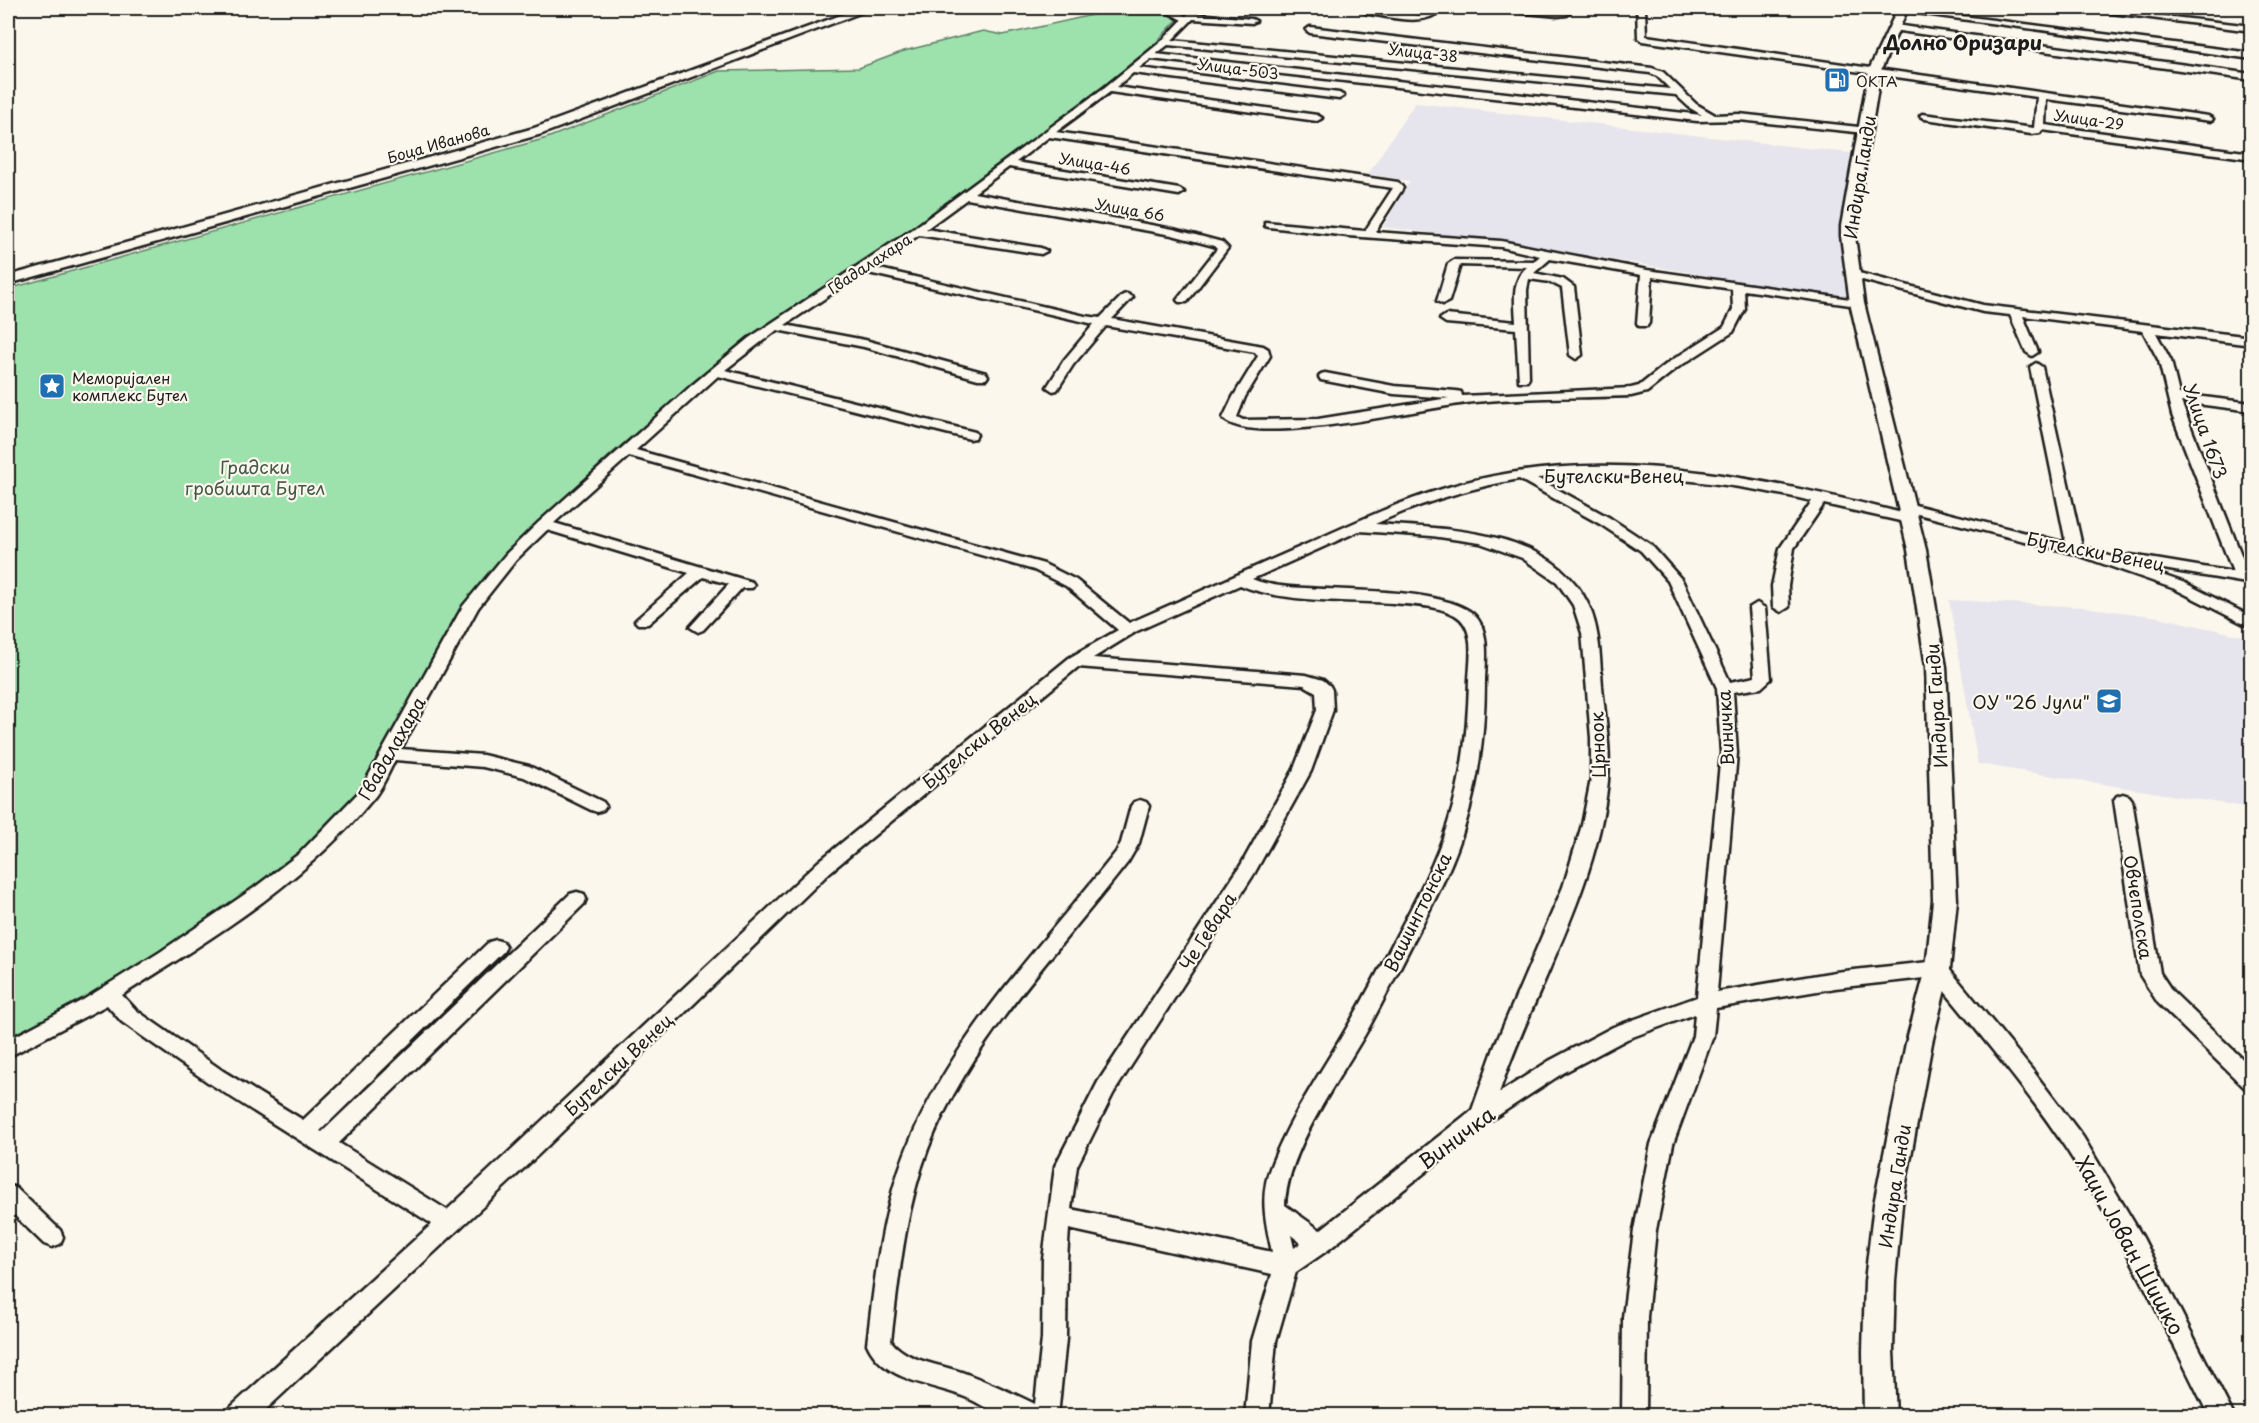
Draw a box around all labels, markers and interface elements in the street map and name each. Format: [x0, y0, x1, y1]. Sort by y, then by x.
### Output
district label: Долно Оризари [1883, 27, 2042, 57]
street label: Улица-38 [1387, 37, 1459, 67]
street label: Улица-503 [1196, 52, 1280, 84]
fuel station icon: ОКТА [1822, 65, 1852, 95]
place label: ОКТА [1856, 69, 1897, 92]
street label: Улица-29 [2053, 103, 2125, 135]
street label: Индира Ганди [1836, 113, 1882, 241]
street label: Боца Иванова [384, 117, 493, 169]
street label: Улица-46 [1058, 146, 1132, 180]
street label: Улица 66 [1094, 192, 1166, 226]
street label: Гвадалахара [822, 227, 916, 299]
place label: Меморијален комплекс Бутел [72, 366, 188, 406]
place icon: Меморијален комплекс Бутел [37, 371, 67, 401]
street label: Улица 1673 [2177, 379, 2235, 483]
park label: Градски гробишта Бутел [185, 453, 325, 501]
street label: Бутелски Венец [1544, 462, 1684, 489]
street label: Бутелски Венец [2025, 524, 2168, 578]
street label: Индира Ганди [1918, 643, 1954, 769]
street label: Бутелски Венец [916, 685, 1042, 795]
school or university icon: ОУ "26 Јули" [2094, 686, 2124, 716]
place label: ОУ "26 Јули" [1972, 688, 2090, 715]
street label: Виничка [1709, 689, 1740, 767]
street label: Гвадалахара [350, 691, 432, 805]
street label: Црноок [1582, 711, 1612, 779]
street label: Вашингтонска [1376, 847, 1458, 976]
street label: Овчеполска [2117, 853, 2161, 962]
street label: Че Гевара [1172, 886, 1243, 975]
street label: Бутелски Венец [558, 1006, 679, 1122]
street label: Виничка [1411, 1097, 1502, 1176]
street label: Индира Ганди [1871, 1122, 1917, 1250]
street label: Хаџи Јован Шишко [2068, 1150, 2194, 1340]

